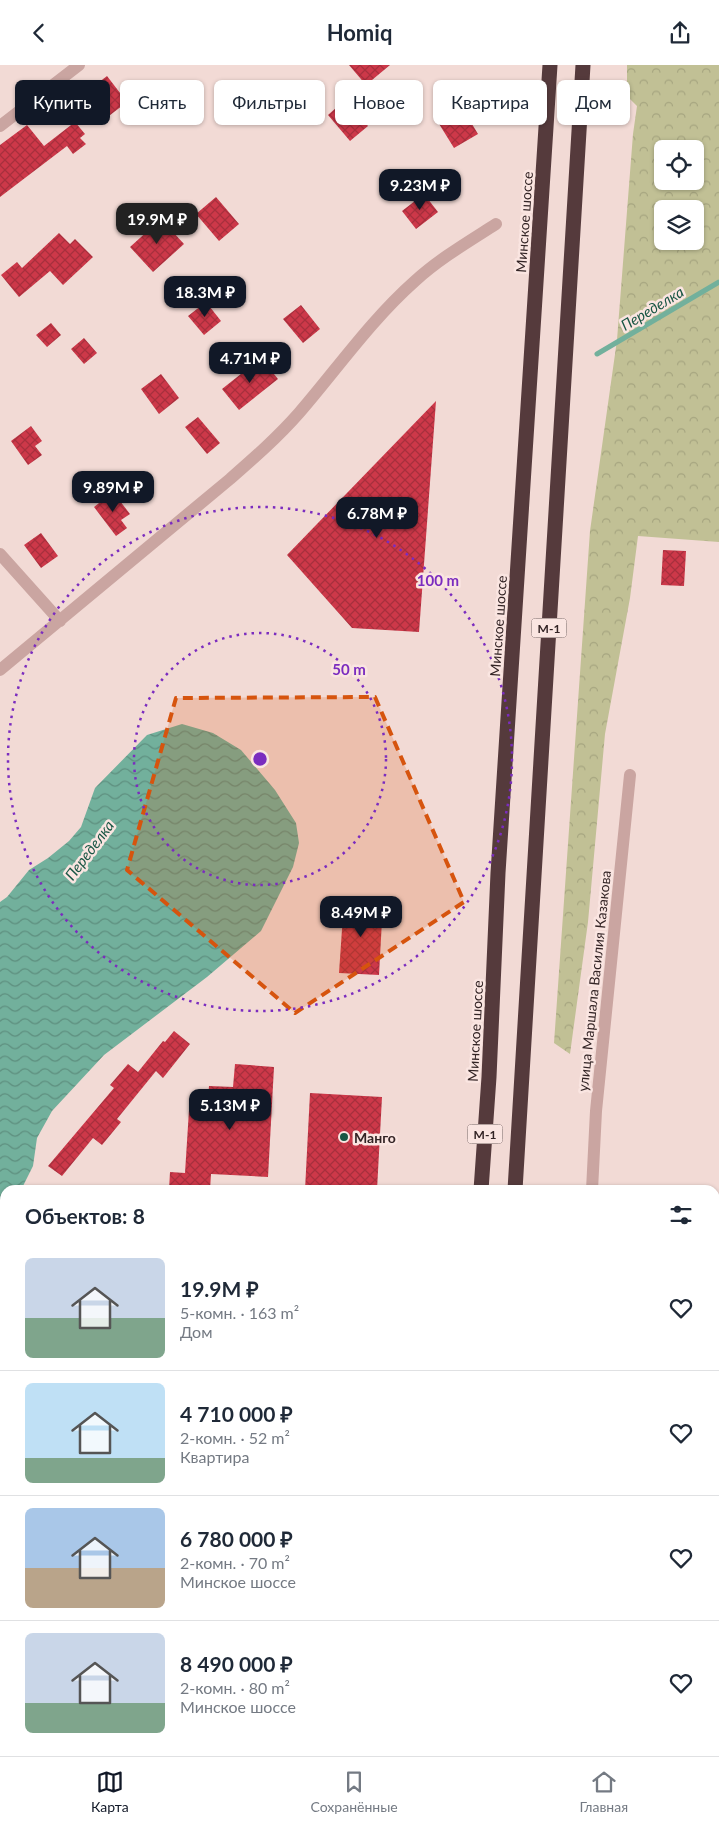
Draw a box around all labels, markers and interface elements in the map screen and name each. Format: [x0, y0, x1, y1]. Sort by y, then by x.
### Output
icon: back [25, 19, 53, 47]
text: Homiq [327, 19, 392, 46]
icon: share [666, 19, 694, 47]
chip: Купить [15, 80, 110, 125]
chip: Снять [120, 80, 204, 125]
chip: Фильтры [214, 80, 325, 125]
chip: Новое [335, 80, 423, 125]
chip: Квартира [433, 80, 547, 125]
chip: Дом [557, 80, 630, 125]
map controls [654, 140, 704, 250]
button: locate [654, 140, 704, 190]
pin: 9.23M ₽ [374, 169, 466, 211]
street label: Минское шоссе [512, 171, 536, 273]
text: 9.23M ₽ [390, 175, 450, 194]
button: layers [654, 200, 704, 250]
pin: 19.9M ₽ [111, 203, 203, 245]
text: 19.9M ₽ [127, 209, 187, 228]
pin: 18.3M ₽ [159, 275, 251, 318]
text: 18.3M ₽ [175, 282, 235, 301]
water label: Переделка [617, 282, 687, 334]
pin: 4.71M ₽ [204, 341, 296, 384]
text: 4.71M ₽ [220, 348, 280, 367]
pin: 9.89M ₽ [67, 471, 159, 513]
text: 9.89M ₽ [83, 477, 143, 496]
pin: 6.78M ₽ [331, 497, 423, 539]
text: 6.78M ₽ [347, 503, 407, 522]
text: 100 m [417, 571, 459, 589]
street label: Минское шоссе [486, 575, 510, 677]
road number: М-1 [532, 619, 566, 637]
text: 50 m [332, 660, 366, 678]
centre of rings [251, 750, 269, 768]
water label: Переделка [61, 816, 117, 883]
street label: улица Маршала Василия Казакова [574, 870, 614, 1092]
pin: 8.49M ₽ [315, 895, 407, 938]
text: 8.49M ₽ [331, 902, 391, 921]
street label: Минское шоссе [464, 980, 486, 1082]
pin: 5.13M ₽ [184, 1089, 276, 1131]
text: 5.13M ₽ [200, 1095, 260, 1114]
road number: М-1 [468, 1125, 502, 1143]
place label: Манго [354, 1129, 396, 1146]
marker: Манго [338, 1131, 350, 1143]
icon: filters [667, 1201, 695, 1229]
text: Объектов: 8 [25, 1203, 145, 1228]
text: 19.9M ₽ [180, 1276, 259, 1301]
icon: home [65, 1278, 125, 1338]
icon: heart [667, 1294, 695, 1322]
text: 5-комн. · 163 m² [180, 1303, 299, 1322]
text: Дом [180, 1322, 212, 1341]
text: 4 710 000 ₽ [180, 1401, 293, 1426]
icon: home [65, 1403, 125, 1463]
icon: heart [667, 1419, 695, 1447]
text: 2-комн. · 52 m² [180, 1428, 290, 1447]
text: Квартира [180, 1447, 249, 1466]
text: 6 780 000 ₽ [180, 1526, 293, 1551]
icon: home [65, 1528, 125, 1588]
icon: heart [667, 1544, 695, 1572]
text: 2-комн. · 70 m² [180, 1553, 290, 1572]
text: Минское шоссе [180, 1572, 296, 1591]
text: 8 490 000 ₽ [180, 1651, 293, 1676]
icon: home [65, 1653, 125, 1713]
icon: heart [667, 1669, 695, 1697]
text: 2-комн. · 80 m² [180, 1678, 290, 1697]
text: Минское шоссе [180, 1697, 296, 1716]
tab: Карта [91, 1768, 129, 1815]
tab: Сохранённые [311, 1768, 398, 1815]
tab: Главная [579, 1768, 628, 1815]

